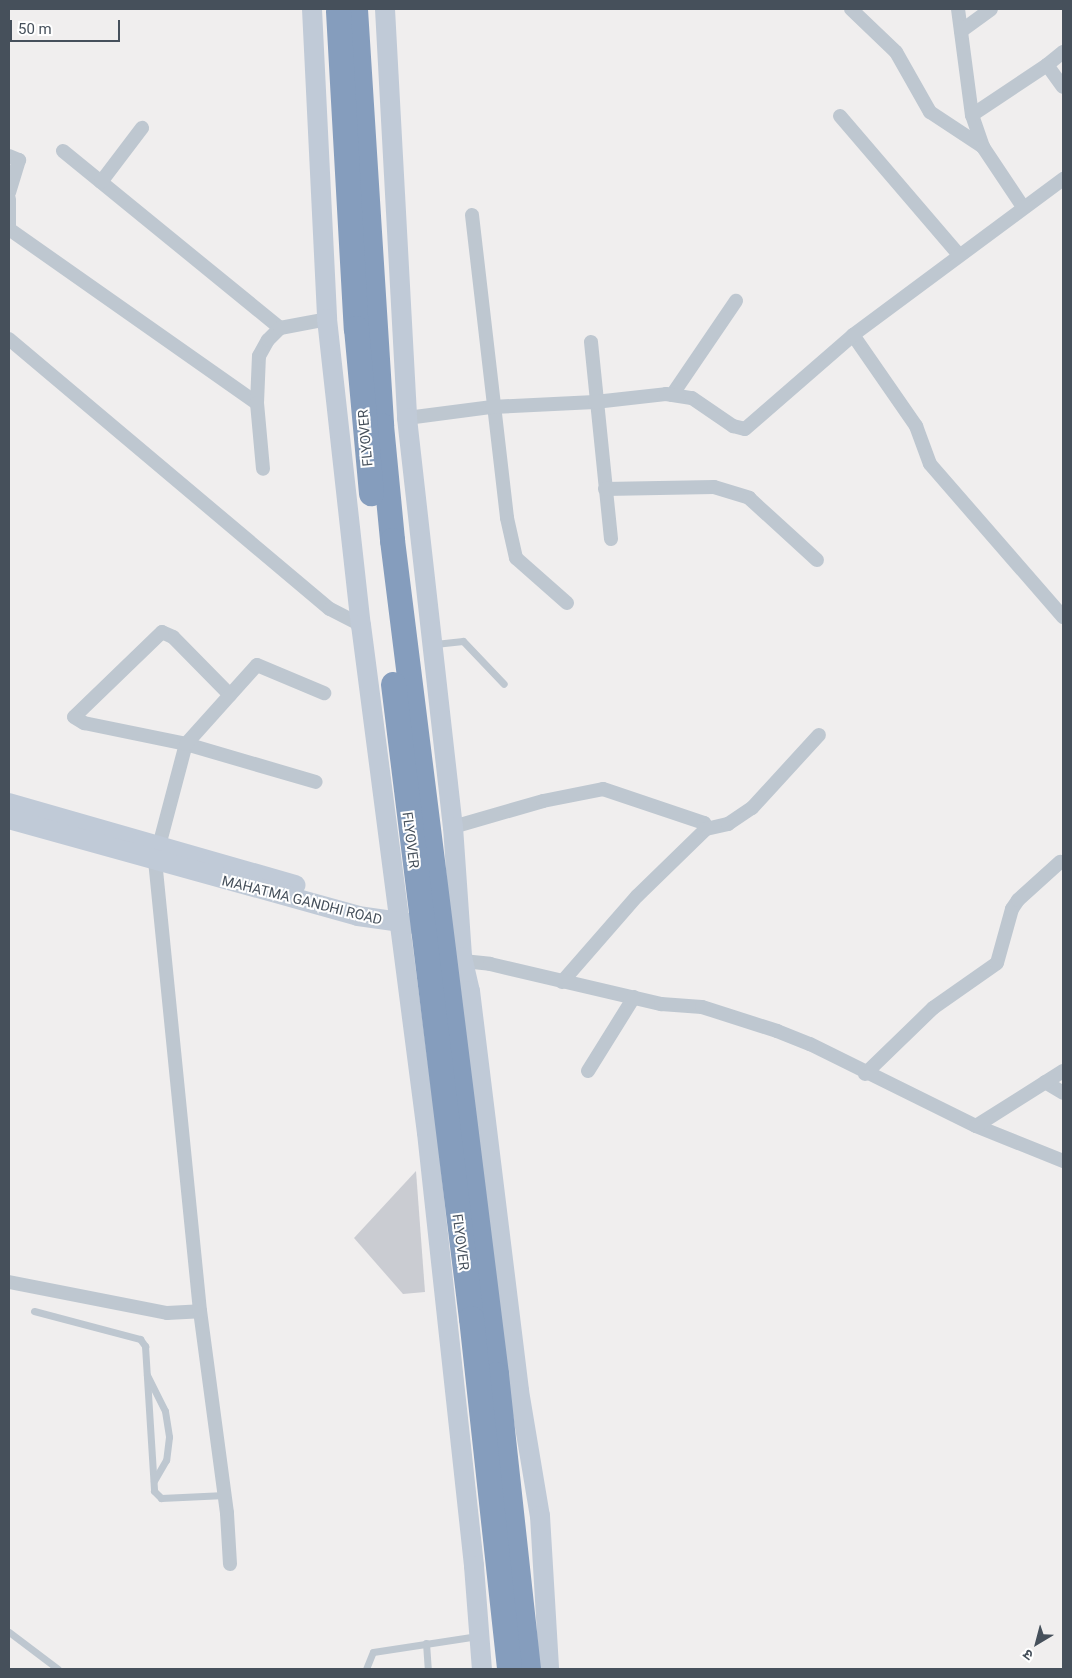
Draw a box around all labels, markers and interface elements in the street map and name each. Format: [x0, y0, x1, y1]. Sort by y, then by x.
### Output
scale bar [12, 10, 122, 42]
text: 50 m [18, 20, 52, 38]
street label: FLYOVER [354, 409, 376, 467]
street label: FLYOVER [399, 811, 423, 869]
street label: MAHATMA GANDHI ROAD [220, 872, 384, 928]
street label: FLYOVER [449, 1213, 473, 1271]
north arrow [1012, 1618, 1062, 1668]
text: उ [1020, 1646, 1036, 1664]

